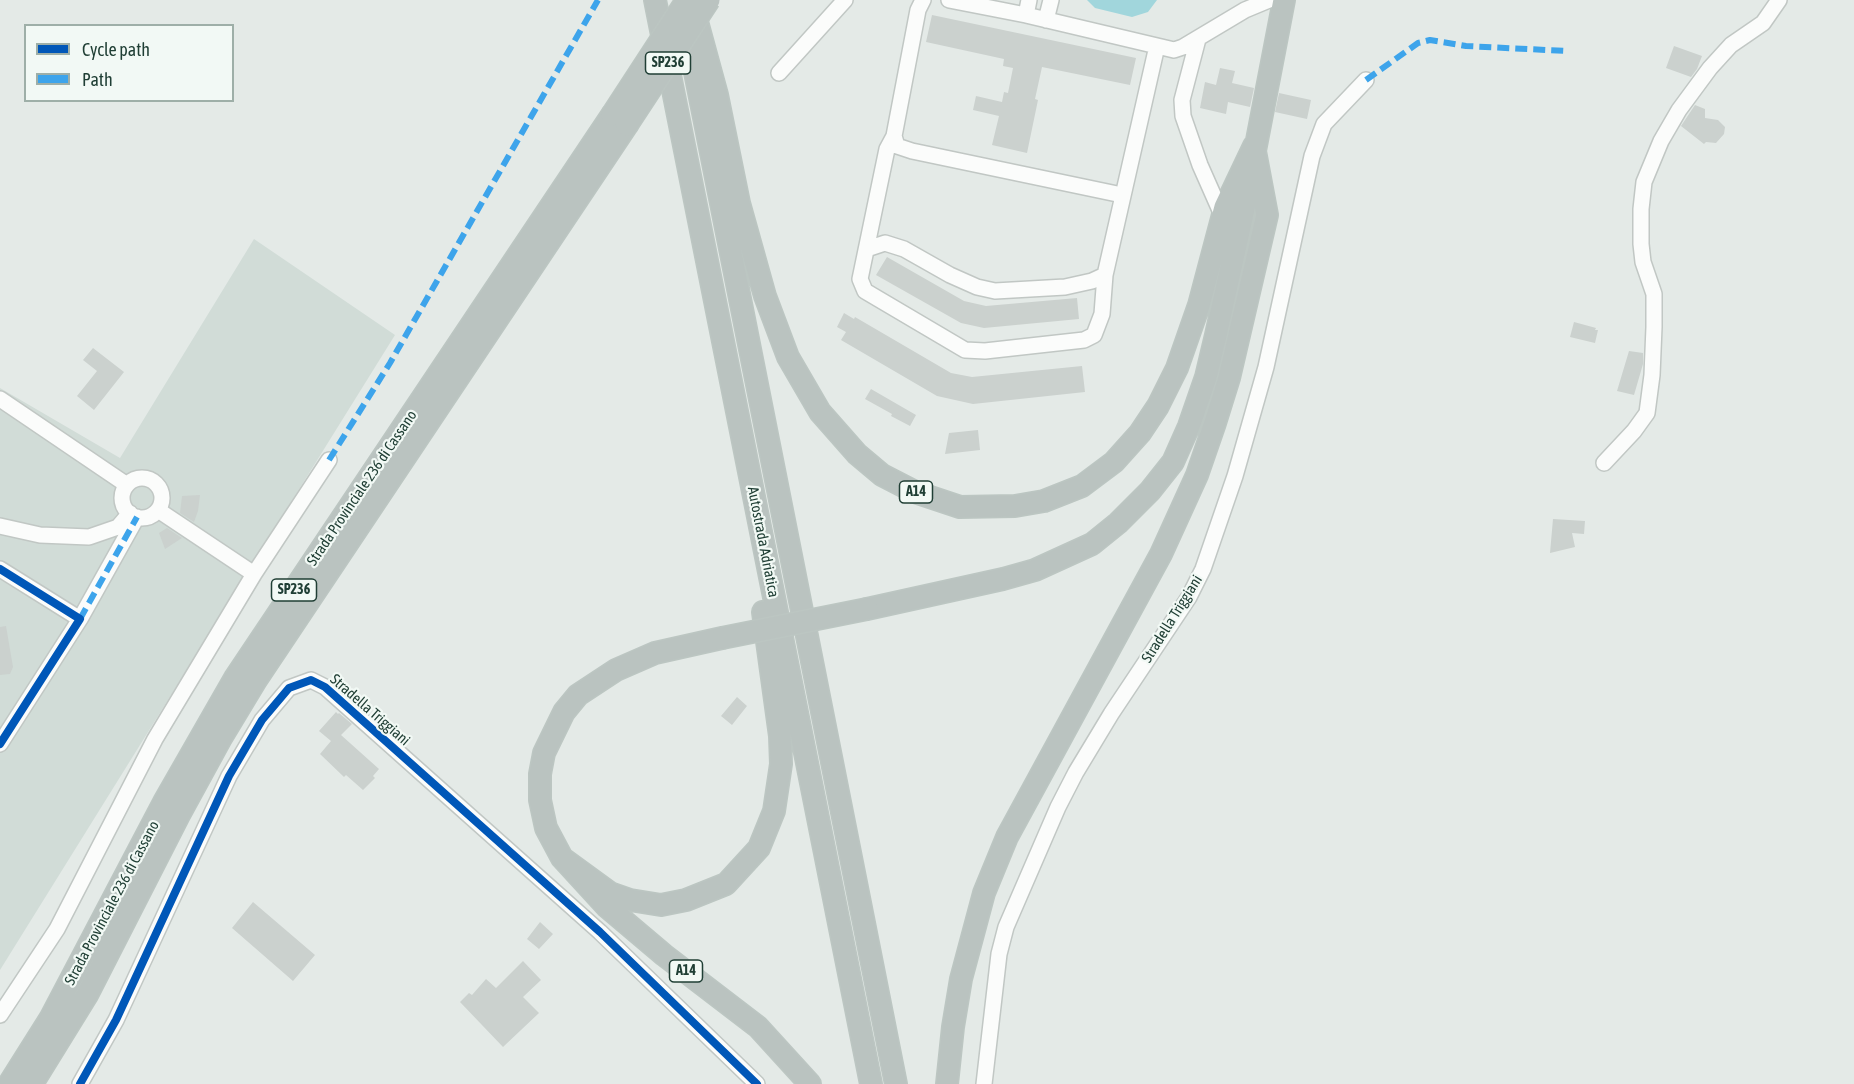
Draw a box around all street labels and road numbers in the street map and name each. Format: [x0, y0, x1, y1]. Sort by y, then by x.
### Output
road number: SP236 [646, 52, 690, 74]
street label: Strada Provinciale 236 di Cassano [303, 407, 421, 569]
road number: A14 [900, 481, 932, 503]
street label: Autostrada Adriatica [743, 485, 783, 599]
street label: Stradella Triggiani [1138, 572, 1206, 666]
road number: SP236 [272, 579, 316, 601]
street label: Stradella Triggiani [326, 670, 414, 750]
street label: Strada Provinciale 236 di Cassano [61, 818, 163, 988]
road number: A14 [670, 960, 702, 982]

